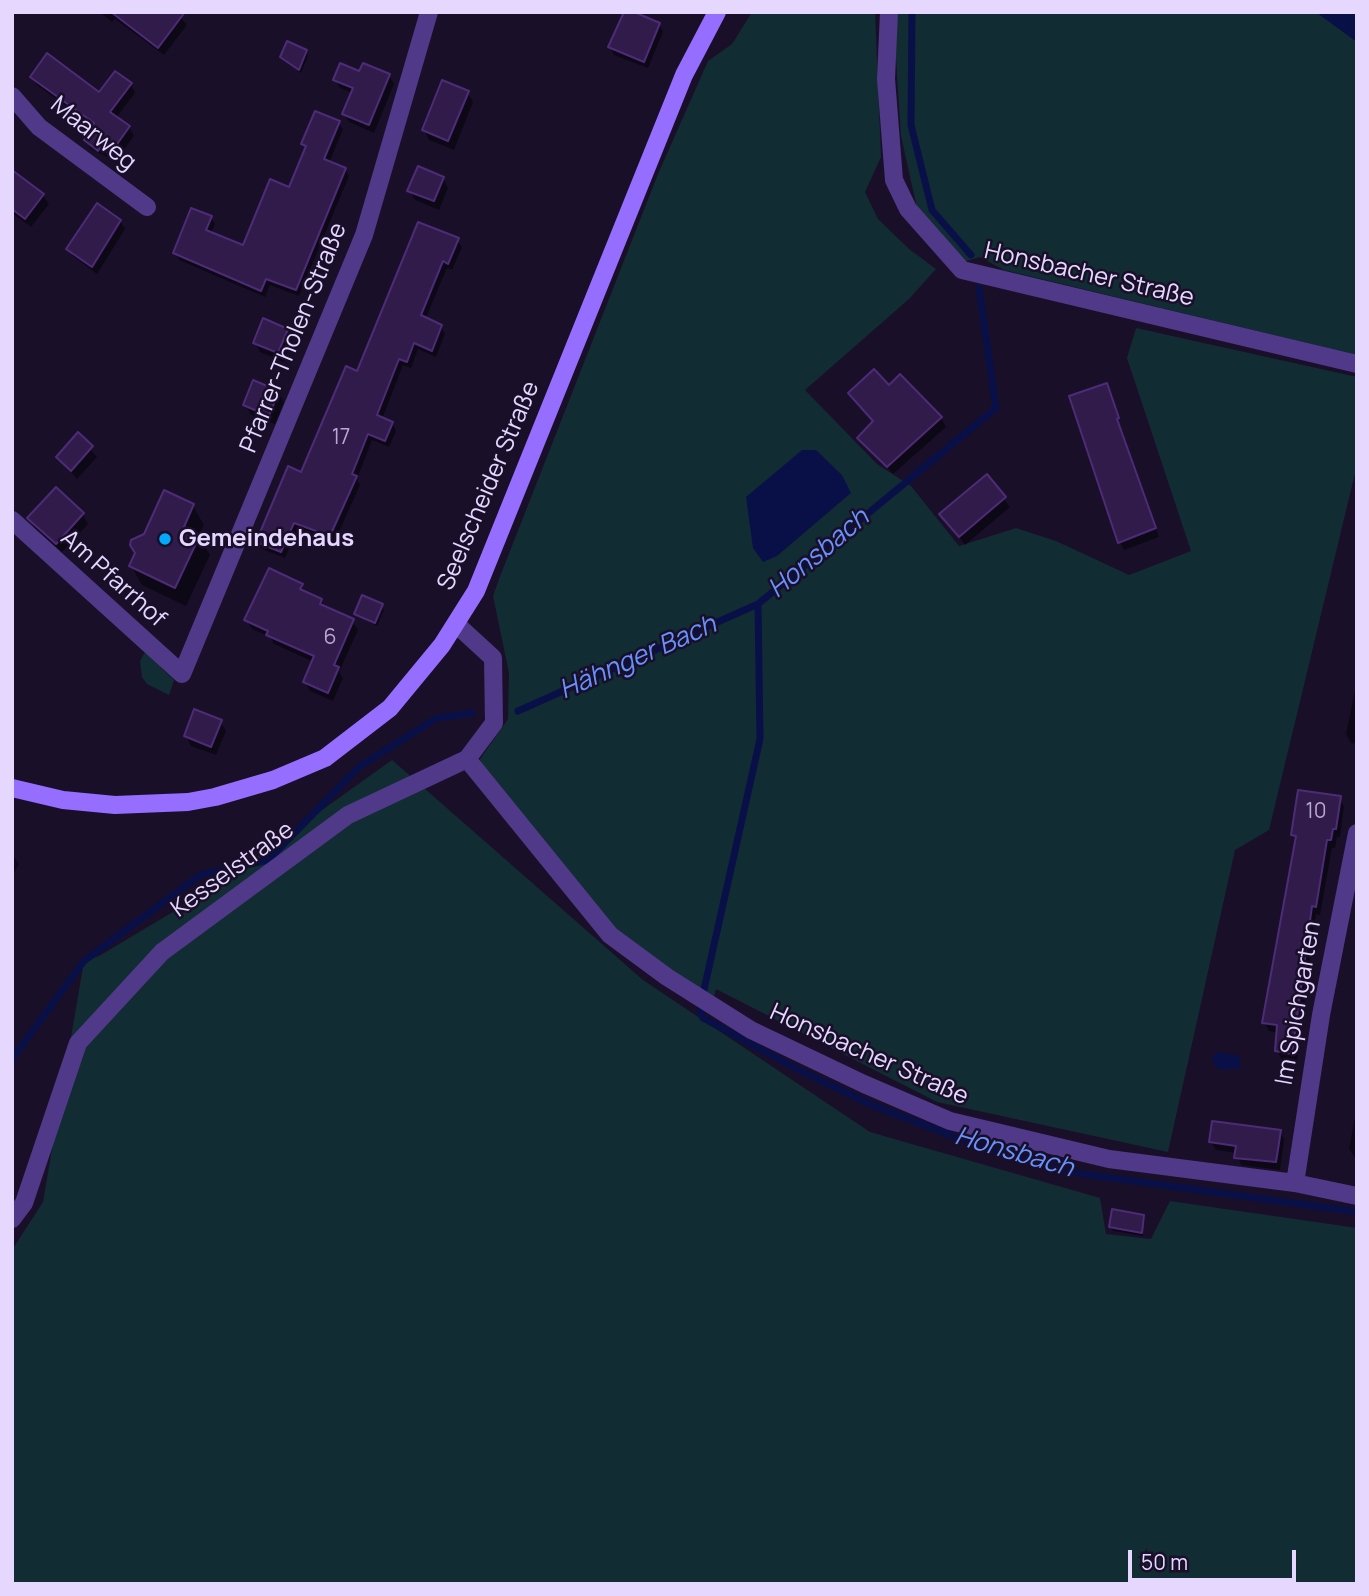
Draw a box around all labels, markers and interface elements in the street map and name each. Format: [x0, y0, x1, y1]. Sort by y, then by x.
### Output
street label: Maarweg [44, 91, 142, 177]
street label: Pfarrer-Tholen-Straße [235, 219, 353, 457]
street label: Honsbacher Straße [981, 237, 1197, 313]
street label: Seelscheider Straße [432, 377, 546, 595]
house number: 17 [332, 425, 350, 451]
water label: Honsbach [762, 503, 876, 605]
street label: Am Pfarrhof [54, 524, 172, 634]
place label: Gemeindehaus [179, 525, 354, 553]
marker: Gemeindehaus [157, 531, 173, 547]
water label: Hähnger Bach [555, 609, 721, 707]
house number: 6 [323, 625, 337, 651]
house number: 10 [1306, 799, 1326, 825]
street label: Kesselstraße [166, 816, 300, 924]
street label: Im Spichgarten [1270, 919, 1328, 1087]
street label: Honsbacher Straße [765, 998, 973, 1112]
water label: Honsbach [951, 1121, 1077, 1185]
scale bar [1131, 1536, 1299, 1580]
text: 50 m [1141, 1548, 1188, 1576]

